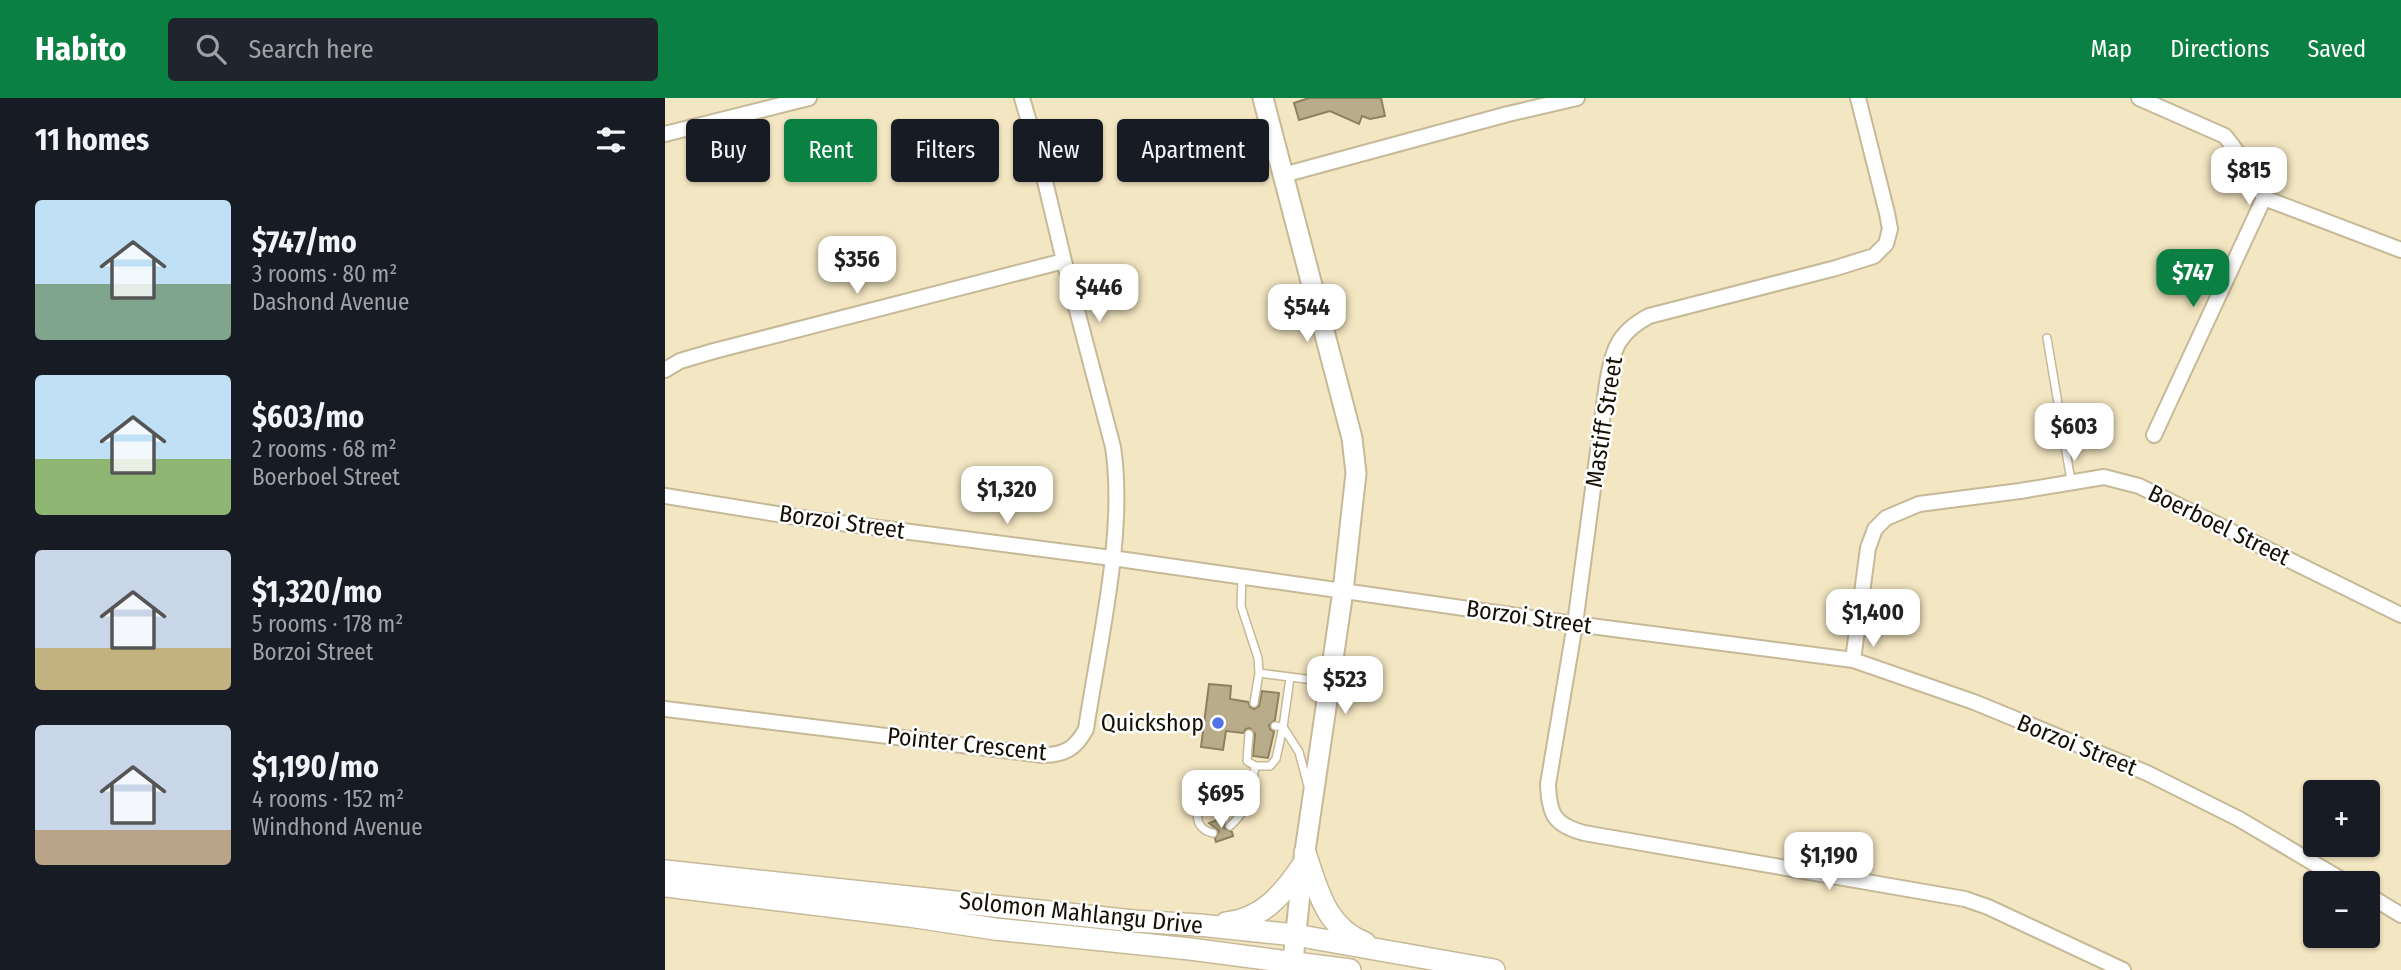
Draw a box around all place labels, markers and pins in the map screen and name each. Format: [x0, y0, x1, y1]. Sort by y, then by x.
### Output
pin: $815 [2208, 148, 2290, 207]
pin: $356 [816, 236, 898, 296]
pin: $747 [2152, 250, 2234, 309]
pin: $446 [1058, 264, 1140, 324]
pin: $544 [1266, 285, 1348, 344]
pin: $603 [2033, 404, 2115, 463]
pin: $1,320 [950, 466, 1064, 526]
pin: $1,400 [1816, 589, 1930, 649]
pin: $523 [1304, 656, 1386, 716]
place label: Quickshop [1101, 709, 1204, 737]
marker: Quickshop [1210, 715, 1226, 731]
pin: $695 [1180, 770, 1262, 830]
pin: $1,190 [1772, 832, 1886, 892]

